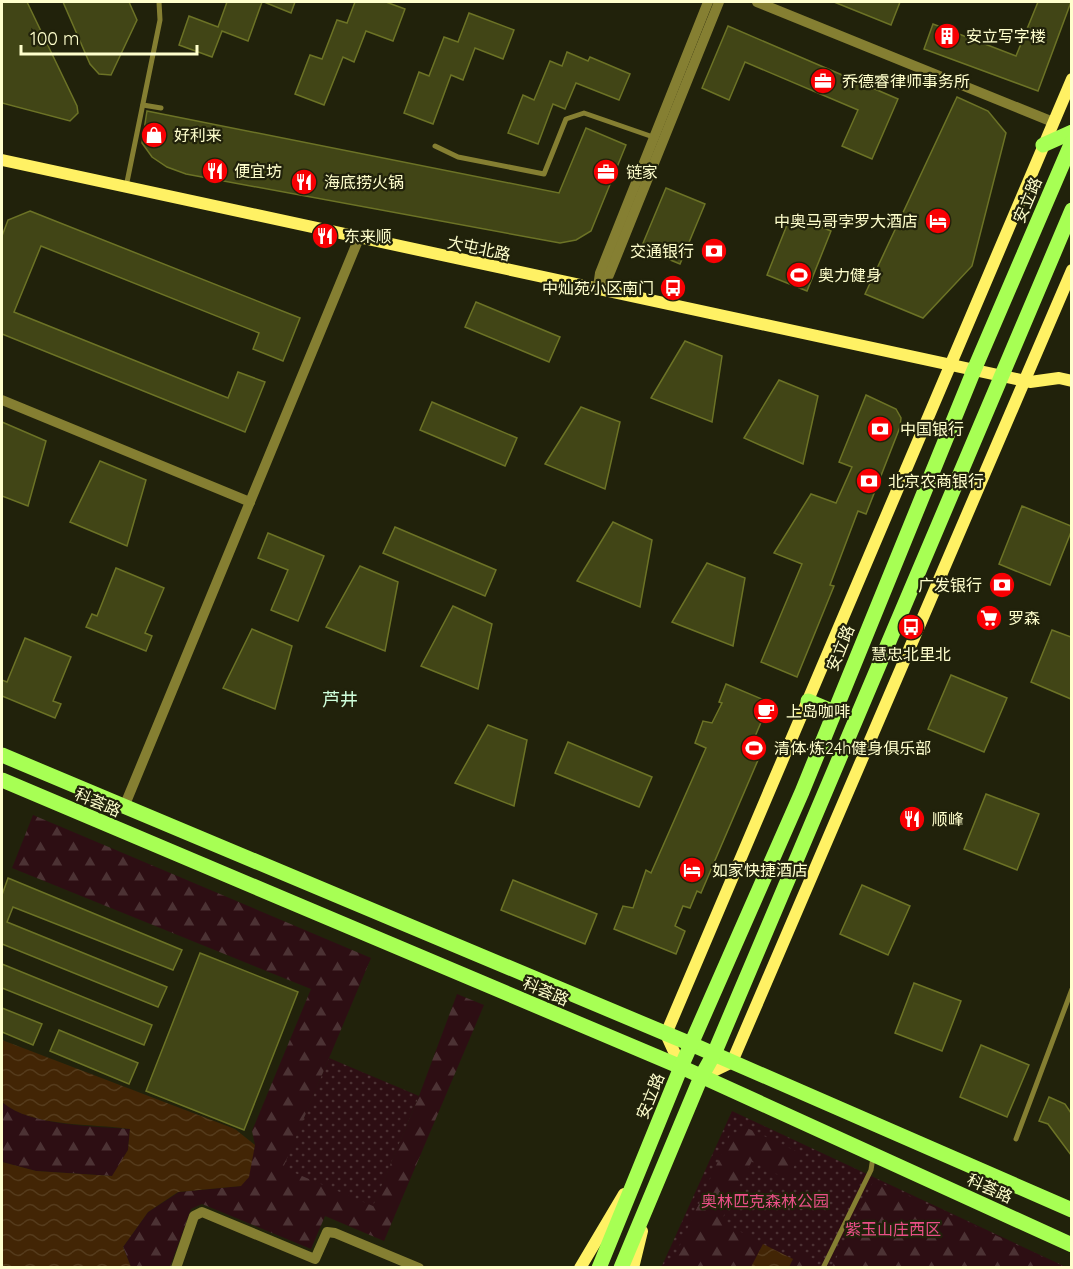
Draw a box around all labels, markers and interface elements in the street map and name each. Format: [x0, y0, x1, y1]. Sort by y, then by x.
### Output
scale bar [21, 18, 196, 56]
building icon: 安立写字楼 [932, 21, 962, 51]
place label: 安立写字楼 [966, 26, 1046, 46]
text: 100 m [30, 27, 79, 50]
office icon: 乔德睿律师事务所 [808, 66, 838, 96]
place label: 乔德睿律师事务所 [842, 71, 970, 91]
shop icon: 好利来 [139, 120, 169, 150]
place label: 好利来 [174, 125, 222, 145]
restaurant icon: 便宜坊 [200, 156, 230, 186]
office icon: 链家 [591, 157, 621, 187]
place label: 便宜坊 [234, 161, 282, 181]
place label: 链家 [626, 162, 658, 182]
restaurant icon: 海底捞火锅 [289, 167, 319, 197]
place label: 海底捞火锅 [324, 172, 404, 192]
street label: 安立路 [1008, 174, 1046, 226]
hotel icon: 中奥马哥孛罗大酒店 [923, 206, 953, 236]
place label: 中奥马哥孛罗大酒店 [774, 211, 918, 231]
restaurant icon: 东来顺 [310, 221, 340, 251]
place label: 东来顺 [344, 226, 392, 246]
street label: 大屯北路 [446, 232, 512, 264]
bank icon: 交通银行 [699, 236, 729, 266]
place label: 交通银行 [630, 241, 694, 261]
sports icon: 奥力健身 [784, 260, 814, 290]
place label: 奥力健身 [818, 265, 882, 285]
bus stop icon: 中灿苑小区南门 [658, 273, 688, 303]
place label: 中灿苑小区南门 [542, 278, 654, 298]
bank icon: 中国银行 [865, 414, 895, 444]
place label: 中国银行 [900, 419, 964, 439]
bank icon: 北京农商银行 [854, 466, 884, 496]
place label: 北京农商银行 [888, 471, 984, 491]
bank icon: 广发银行 [987, 570, 1017, 600]
place label: 广发银行 [918, 575, 982, 595]
supermarket icon: 罗森 [974, 603, 1004, 633]
place label: 罗森 [1008, 608, 1040, 628]
bus stop icon: 慧忠北里北 [896, 612, 926, 642]
street label: 安立路 [822, 622, 858, 674]
place label: 慧忠北里北 [871, 644, 951, 664]
district label: 芦井 [322, 688, 358, 711]
cafe icon: 上岛咖啡 [751, 696, 781, 726]
place label: 上岛咖啡 [786, 701, 850, 721]
sports icon: 清体·炼24h健身俱乐部 [739, 733, 769, 763]
place label: 清体·炼24h健身俱乐部 [774, 738, 931, 758]
street label: 科荟路 [72, 783, 124, 821]
restaurant icon: 顺峰 [897, 804, 927, 834]
place label: 顺峰 [932, 809, 964, 829]
hotel icon: 如家快捷酒店 [677, 855, 707, 885]
place label: 如家快捷酒店 [712, 860, 808, 880]
street label: 科荟路 [520, 972, 572, 1010]
street label: 安立路 [632, 1070, 668, 1122]
street label: 科荟路 [964, 1169, 1016, 1207]
park label: 奥林匹克森林公园 [701, 1191, 829, 1211]
park label: 紫玉山庄西区 [845, 1219, 941, 1239]

